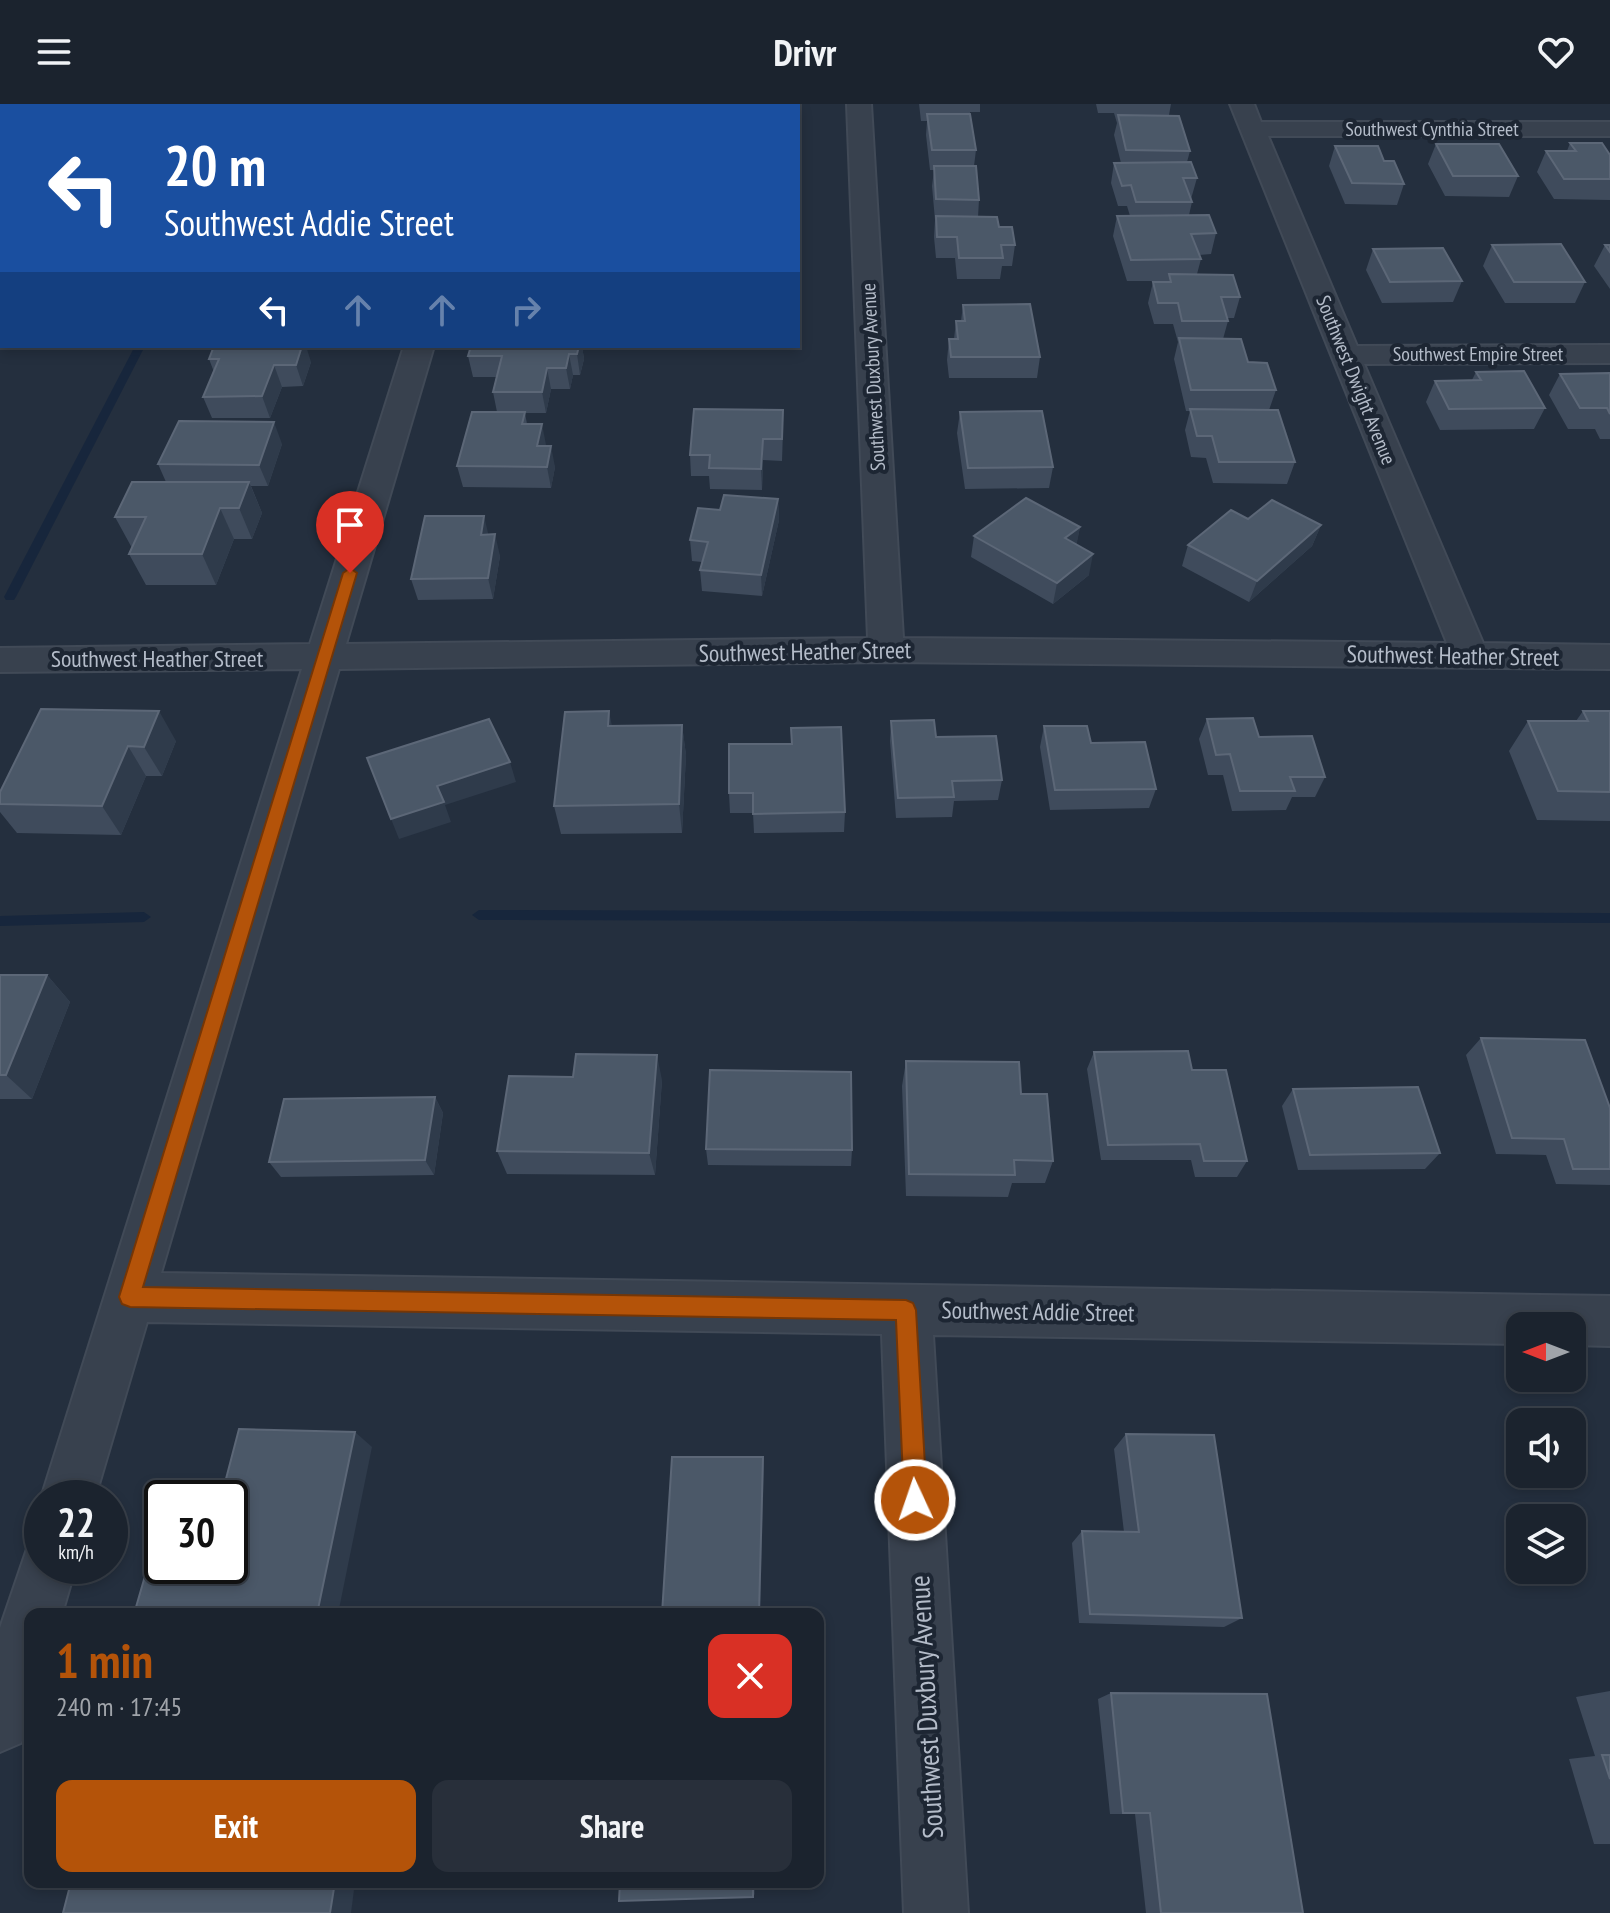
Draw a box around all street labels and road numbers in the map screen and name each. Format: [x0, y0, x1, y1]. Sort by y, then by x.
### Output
street label: Southwest Cynthia Street [1345, 116, 1519, 142]
street label: Southwest Duxbury Avenue [855, 282, 891, 472]
street label: Southwest Dwight Avenue [1310, 291, 1402, 469]
street label: Southwest Empire Street [1393, 341, 1564, 367]
street label: Southwest Heather Street [698, 634, 912, 669]
street label: Southwest Heather Street [1346, 638, 1560, 673]
street label: Southwest Heather Street [51, 643, 264, 674]
street label: Southwest Addie Street [941, 1294, 1135, 1329]
street label: Southwest Duxbury Avenue [900, 1575, 951, 1839]

